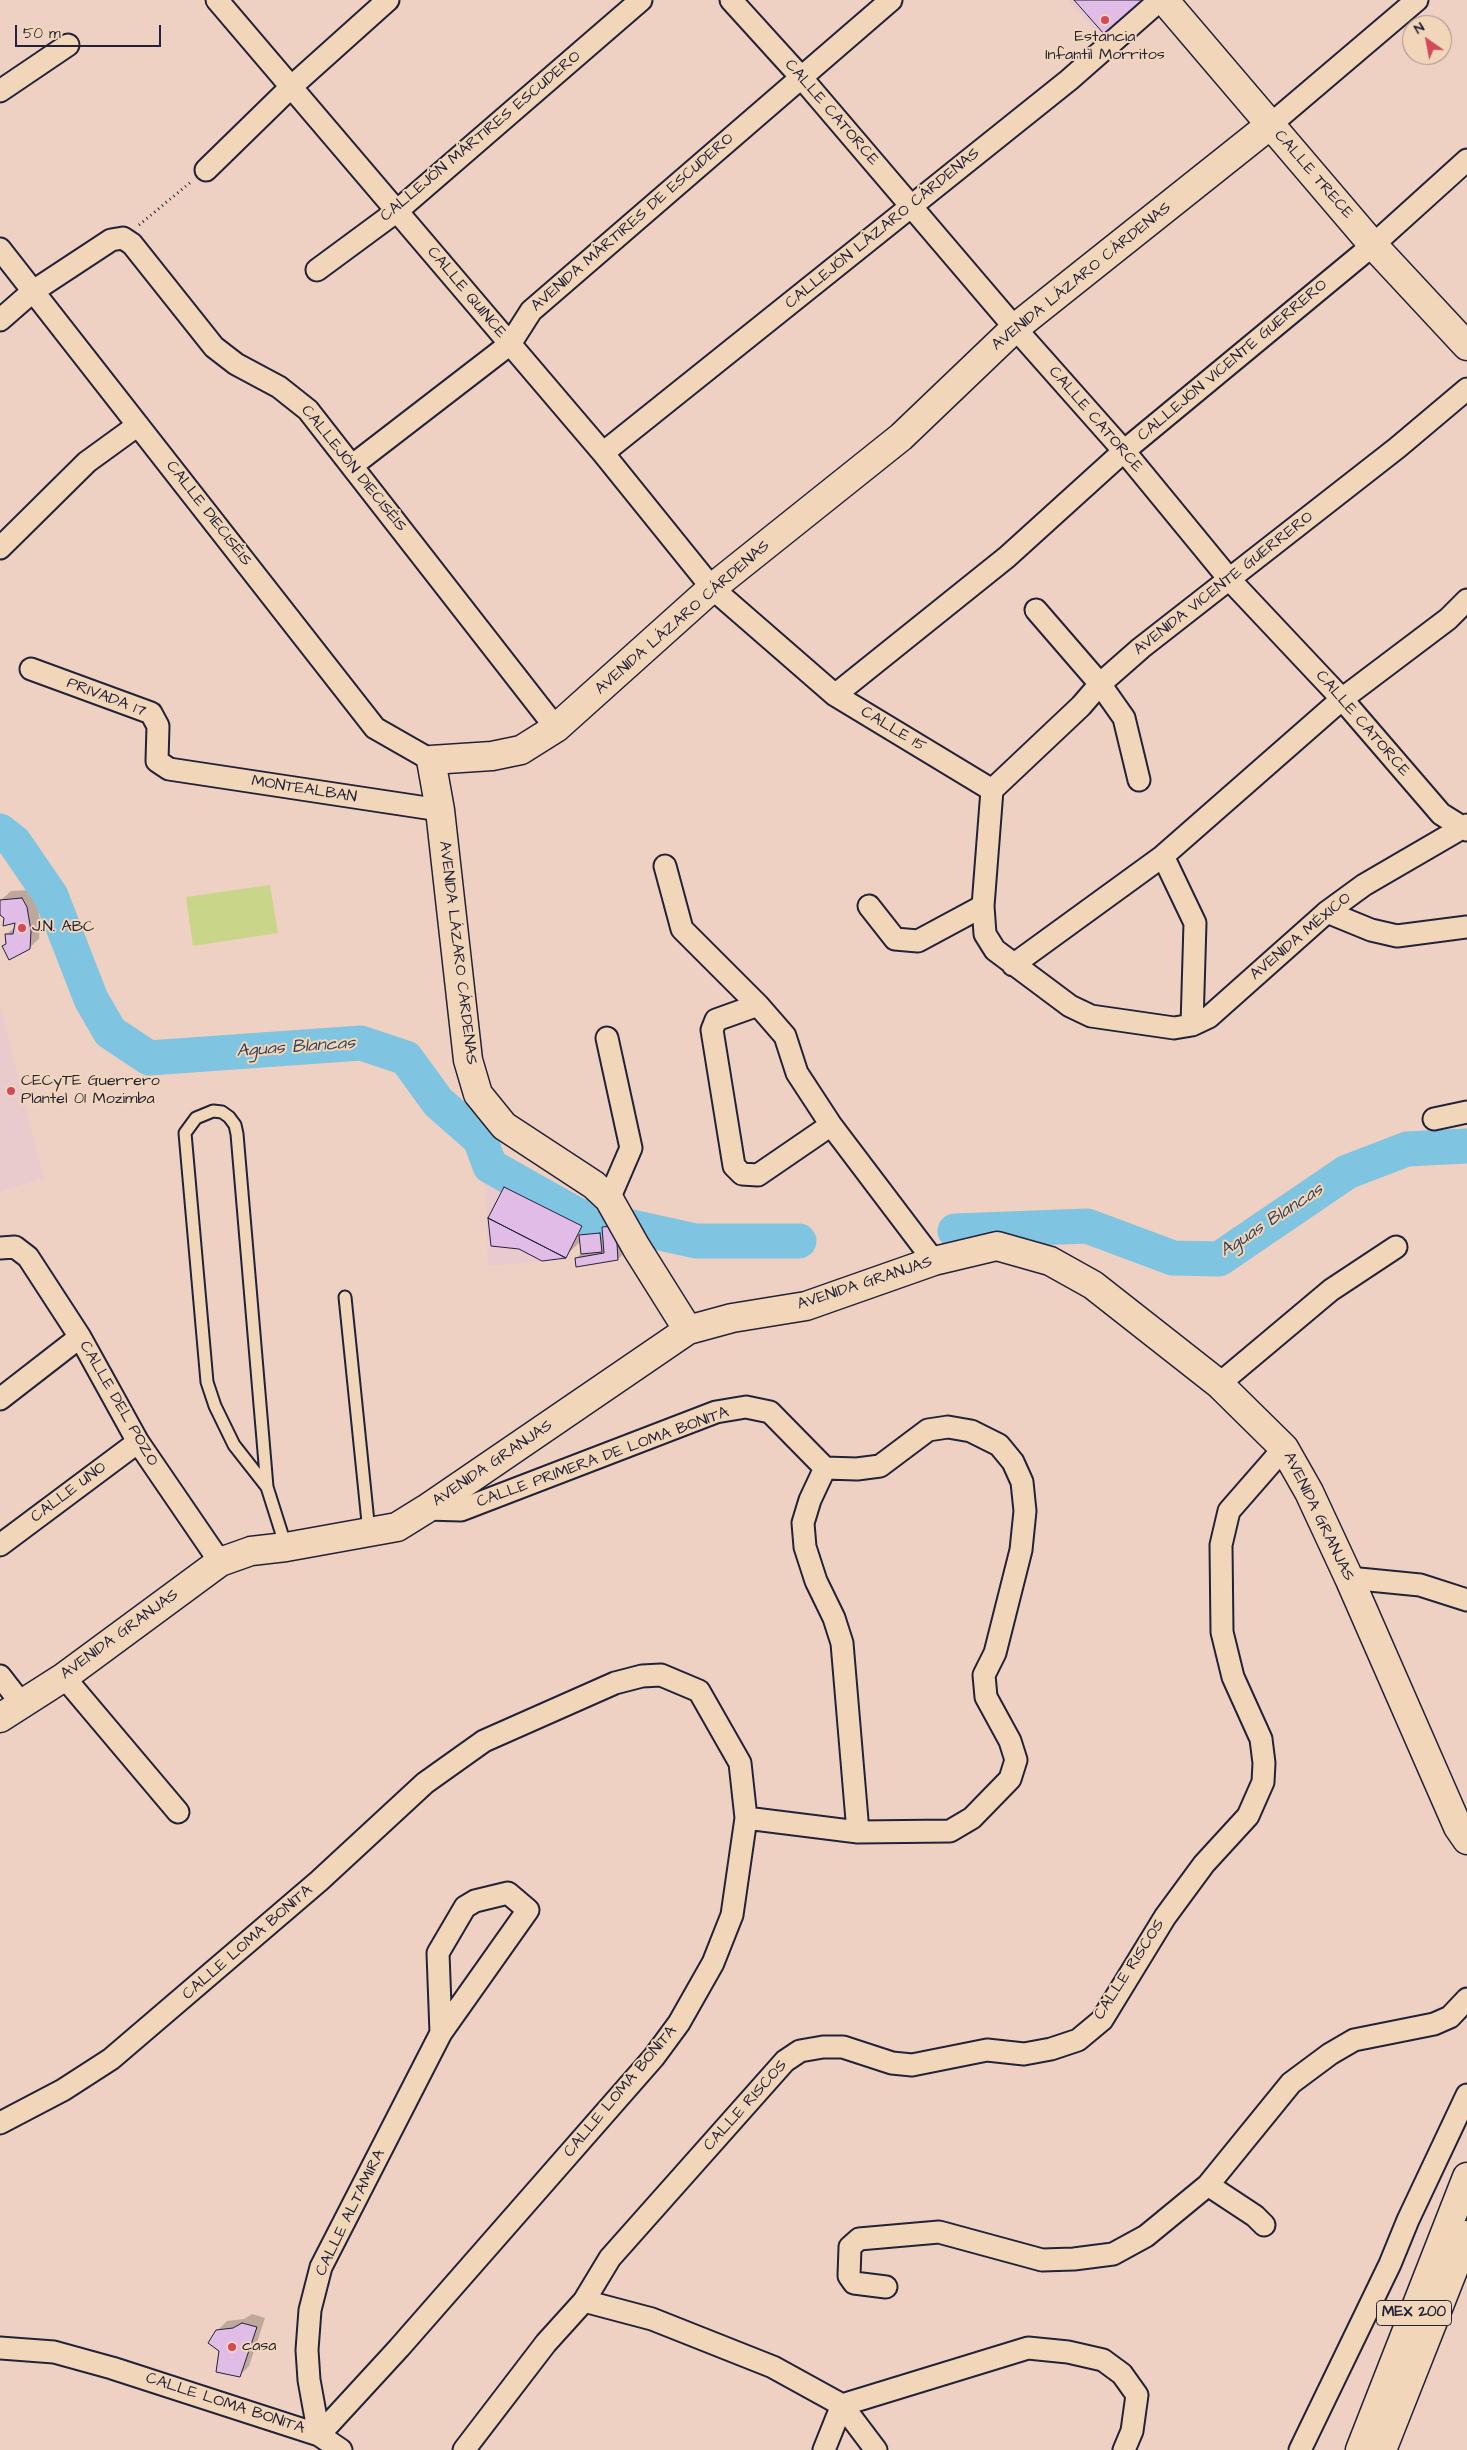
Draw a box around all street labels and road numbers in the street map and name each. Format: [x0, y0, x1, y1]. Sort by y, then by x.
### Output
street label: CALLEJÓN MÁRTIRES ESCUDERO [377, 47, 585, 227]
street label: CALLE CATORCE [780, 56, 882, 170]
street label: CALLE TRECE [1269, 127, 1357, 223]
street label: AVENIDA MÁRTIRES DE ESCUDERO [528, 130, 738, 316]
street label: CALLEJÓN LÁZARO CÁRDENAS [782, 144, 984, 314]
street label: AVENIDA LÁZARO CÁRDENAS [988, 199, 1176, 355]
street label: CALLE QUINCE [422, 243, 510, 343]
street label: CALLEJÓN VICENTE GUERRERO [1134, 276, 1332, 446]
street label: CALLE CATORCE [1044, 363, 1146, 477]
street label: CALLEJÓN DIECISÉIS [296, 402, 410, 536]
street label: CALLE DIECISÉIS [161, 458, 255, 570]
street label: AVENIDA VICENTE GUERRERO [1131, 508, 1317, 660]
street label: AVENIDA LÁZARO CÁRDENAS [592, 537, 774, 699]
street label: CALLE CATORCE [1311, 667, 1413, 781]
street label: PRIVADA 17 [64, 674, 148, 722]
street label: CALLE 15 [857, 703, 929, 757]
street label: MONTEALBAN [250, 772, 358, 808]
street label: AVENIDA LÁZARO CÁRDENAS [434, 840, 480, 1066]
street label: AVENIDA MÉXICO [1247, 889, 1355, 985]
street label: AVENIDA GRANJAS [795, 1253, 935, 1315]
street label: CALLE DEL POZO [74, 1338, 162, 1470]
street label: CALLE PRIMERA DE LOMA BONITA [474, 1403, 732, 1513]
street label: AVENIDA GRANJAS [429, 1417, 557, 1511]
street label: AVENIDA GRANJAS [1278, 1449, 1358, 1585]
street label: CALLE UNO [28, 1458, 110, 1528]
street label: AVENIDA GRANJAS [57, 1586, 183, 1684]
street label: CALLE LOMA BONITA [179, 1881, 317, 2005]
street label: CALLE RISCOS [1090, 1916, 1170, 2024]
street label: CALLE LOMA BONITA [560, 2022, 682, 2162]
street label: CALLE RISCOS [700, 2056, 792, 2156]
street label: CALLE ALTAMIRA [312, 2147, 390, 2279]
road number: MEX 200 [1376, 2300, 1452, 2326]
street label: CALLE LOMA BONITA [143, 2369, 307, 2439]

